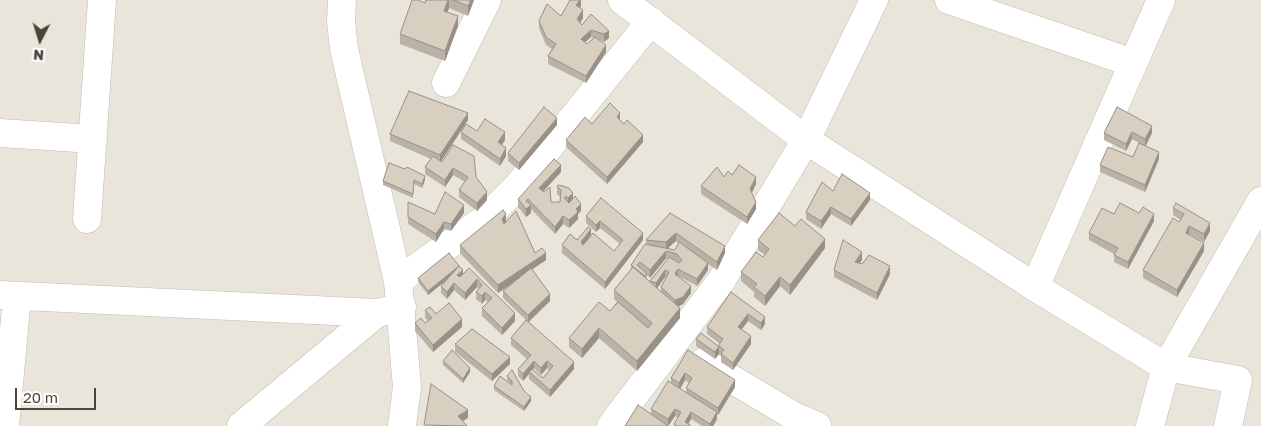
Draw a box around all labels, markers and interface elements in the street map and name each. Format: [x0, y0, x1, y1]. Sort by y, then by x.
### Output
north arrow [15, 15, 65, 65]
text: N [33, 47, 45, 64]
scale bar [18, 378, 99, 410]
text: 20 m [23, 388, 58, 406]

